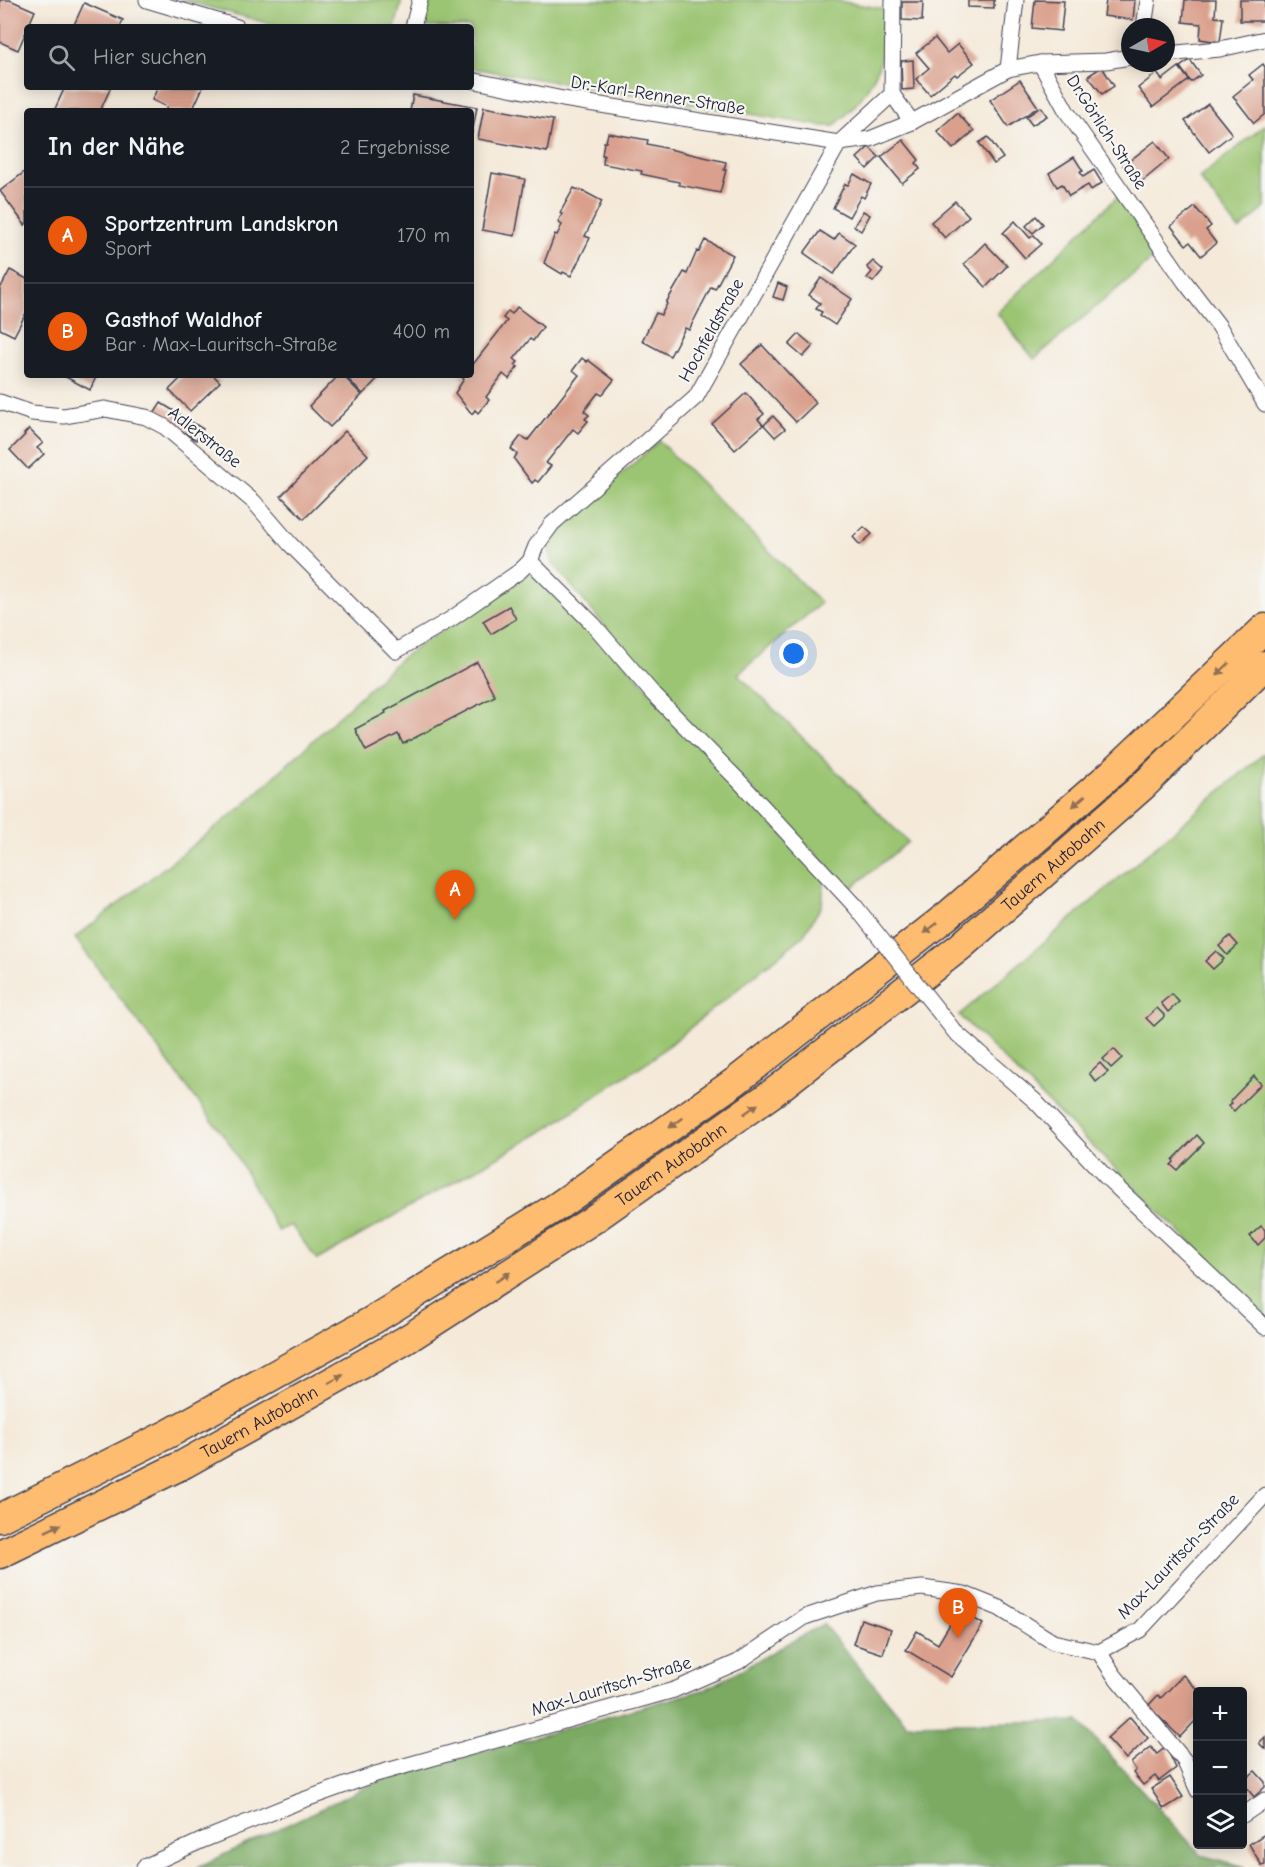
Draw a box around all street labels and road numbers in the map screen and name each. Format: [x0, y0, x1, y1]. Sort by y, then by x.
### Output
street label: Dr.-Karl-Renner-Straße [569, 71, 747, 120]
street label: Dr.Görlich-Straße [1062, 71, 1151, 193]
street label: Hochfeldstraße [674, 275, 749, 386]
street label: Adlerstraße [164, 402, 246, 473]
street label: Tauern Autobahn [997, 814, 1110, 916]
street label: Tauern Autobahn [612, 1119, 731, 1211]
street label: Tauern Autobahn [197, 1381, 322, 1463]
street label: Max-Lauritsch-Straße [1113, 1489, 1244, 1623]
street label: Max-Lauritsch-Straße [529, 1652, 694, 1721]

